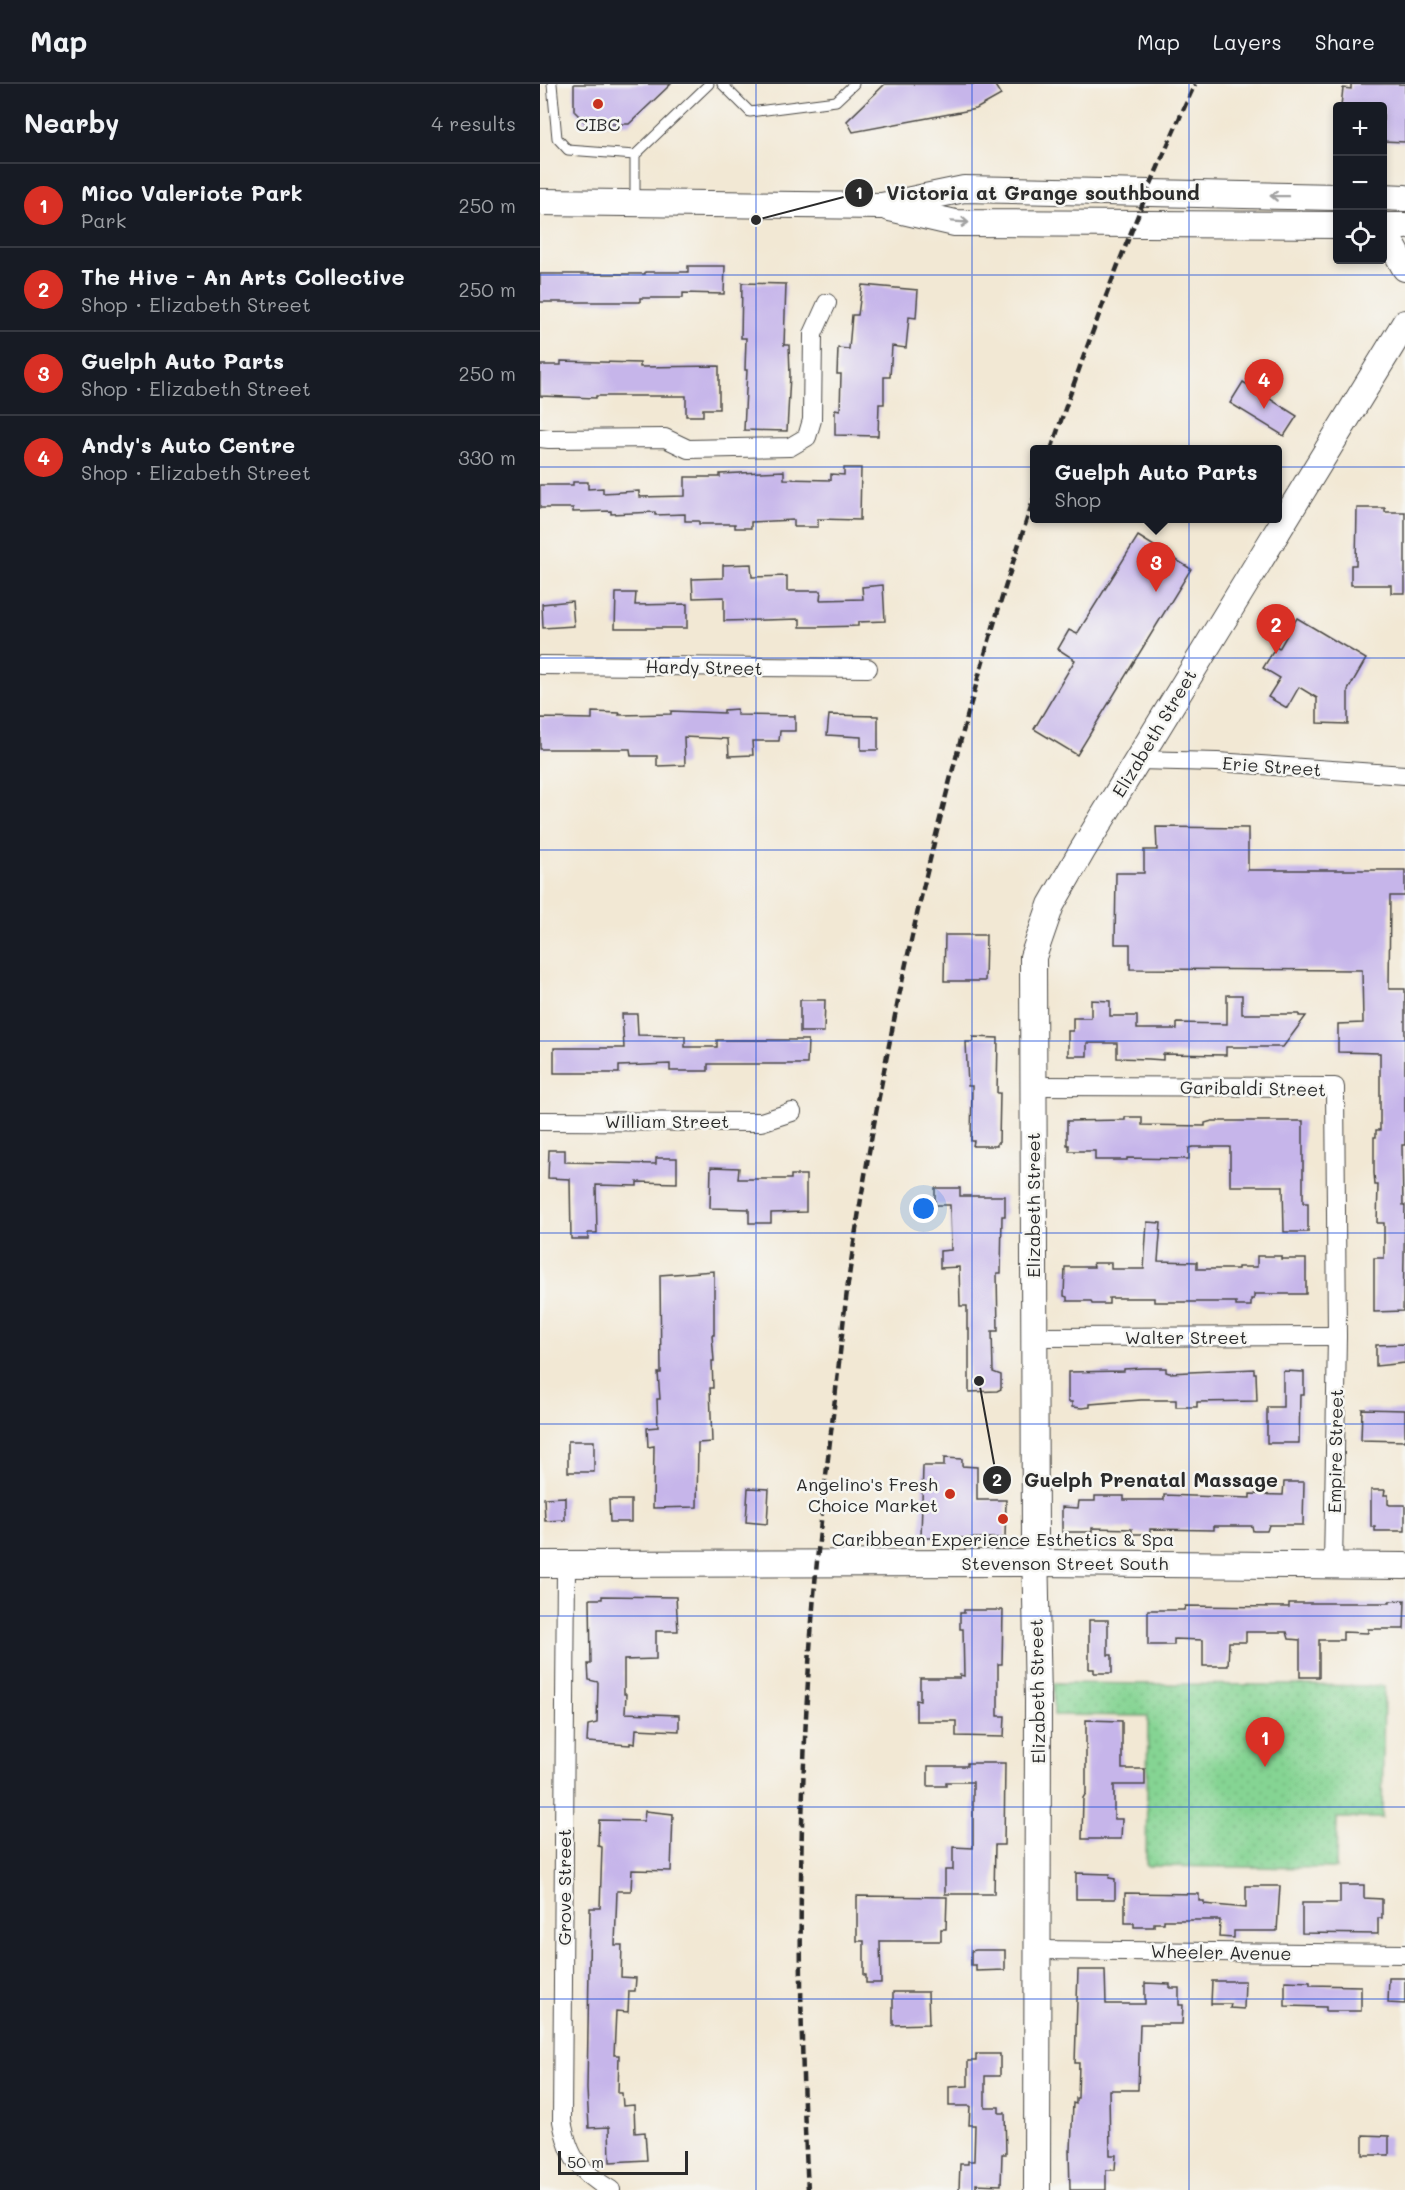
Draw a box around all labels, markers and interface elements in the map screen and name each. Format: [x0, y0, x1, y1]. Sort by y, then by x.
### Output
text: Map [30, 23, 87, 59]
text: Map [1137, 28, 1180, 55]
text: Layers [1213, 28, 1282, 55]
text: Share [1315, 28, 1375, 55]
marker: CIBC [591, 97, 605, 111]
map controls [1333, 102, 1387, 264]
button: + [1333, 102, 1387, 156]
text: Nearby [24, 106, 119, 140]
text: 4 results [431, 110, 516, 136]
place label: CIBC [576, 112, 621, 136]
button: − [1333, 156, 1387, 210]
callout: Victoria at Grange southbound [844, 174, 1212, 212]
text: Mico Valeriote Park [81, 178, 303, 207]
text: Victoria at Grange southbound [886, 179, 1200, 205]
text: 1 [855, 180, 863, 204]
one-way arrow [1270, 190, 1290, 202]
text: 1 [39, 192, 48, 218]
text: 250 m [459, 192, 516, 218]
text: Park [81, 207, 126, 233]
button: locate [1333, 210, 1387, 264]
one-way arrow [949, 217, 969, 228]
text: The Hive - An Arts Collective [81, 262, 405, 291]
text: 2 [38, 276, 49, 302]
text: 250 m [459, 276, 516, 302]
text: Shop · Elizabeth Street [81, 291, 311, 317]
text: Guelph Auto Parts [81, 346, 284, 375]
text: 3 [38, 360, 50, 386]
text: 250 m [459, 360, 516, 386]
pin: 4 [1244, 360, 1284, 409]
text: Shop · Elizabeth Street [81, 375, 311, 401]
text: Andy's Auto Centre [81, 430, 295, 459]
text: 4 [37, 444, 50, 470]
text: 330 m [458, 444, 516, 470]
popup [1030, 445, 1282, 523]
text: Guelph Auto Parts [1055, 457, 1258, 486]
text: Shop · Elizabeth Street [81, 459, 311, 485]
text: Shop [1055, 486, 1101, 512]
pin: 3 [1136, 542, 1176, 592]
pin: 2 [1256, 604, 1296, 654]
street label: Hardy Street [645, 654, 763, 680]
street label: Elizabeth Street [1106, 665, 1202, 801]
street label: Erie Street [1222, 751, 1322, 781]
street label: Garibaldi Street [1180, 1075, 1326, 1101]
street label: William Street [605, 1109, 729, 1133]
street label: Elizabeth Street [1021, 1132, 1045, 1278]
your location [909, 1194, 938, 1223]
street label: Walter Street [1125, 1325, 1247, 1349]
street label: Empire Street [1322, 1389, 1348, 1513]
callout: Guelph Prenatal Massage [982, 1461, 1290, 1499]
text: Guelph Prenatal Massage [1024, 1466, 1278, 1492]
text: 2 [992, 1467, 1002, 1491]
place label: Angelino's Fresh Choice Market [796, 1472, 938, 1517]
marker: Angelino's Fresh Choice Market [943, 1487, 957, 1501]
marker: Caribbean Experience Esthetics & Spa [996, 1512, 1010, 1526]
place label: Caribbean Experience Esthetics & Spa [832, 1527, 1174, 1551]
street label: Stevenson Street South [962, 1551, 1168, 1575]
street label: Elizabeth Street [1024, 1618, 1050, 1764]
pin: 1 [1246, 1718, 1284, 1767]
street label: Grove Street [552, 1829, 576, 1945]
street label: Wheeler Avenue [1150, 1939, 1292, 1965]
scale bar [558, 2148, 688, 2176]
text: 50 m [567, 2151, 604, 2172]

